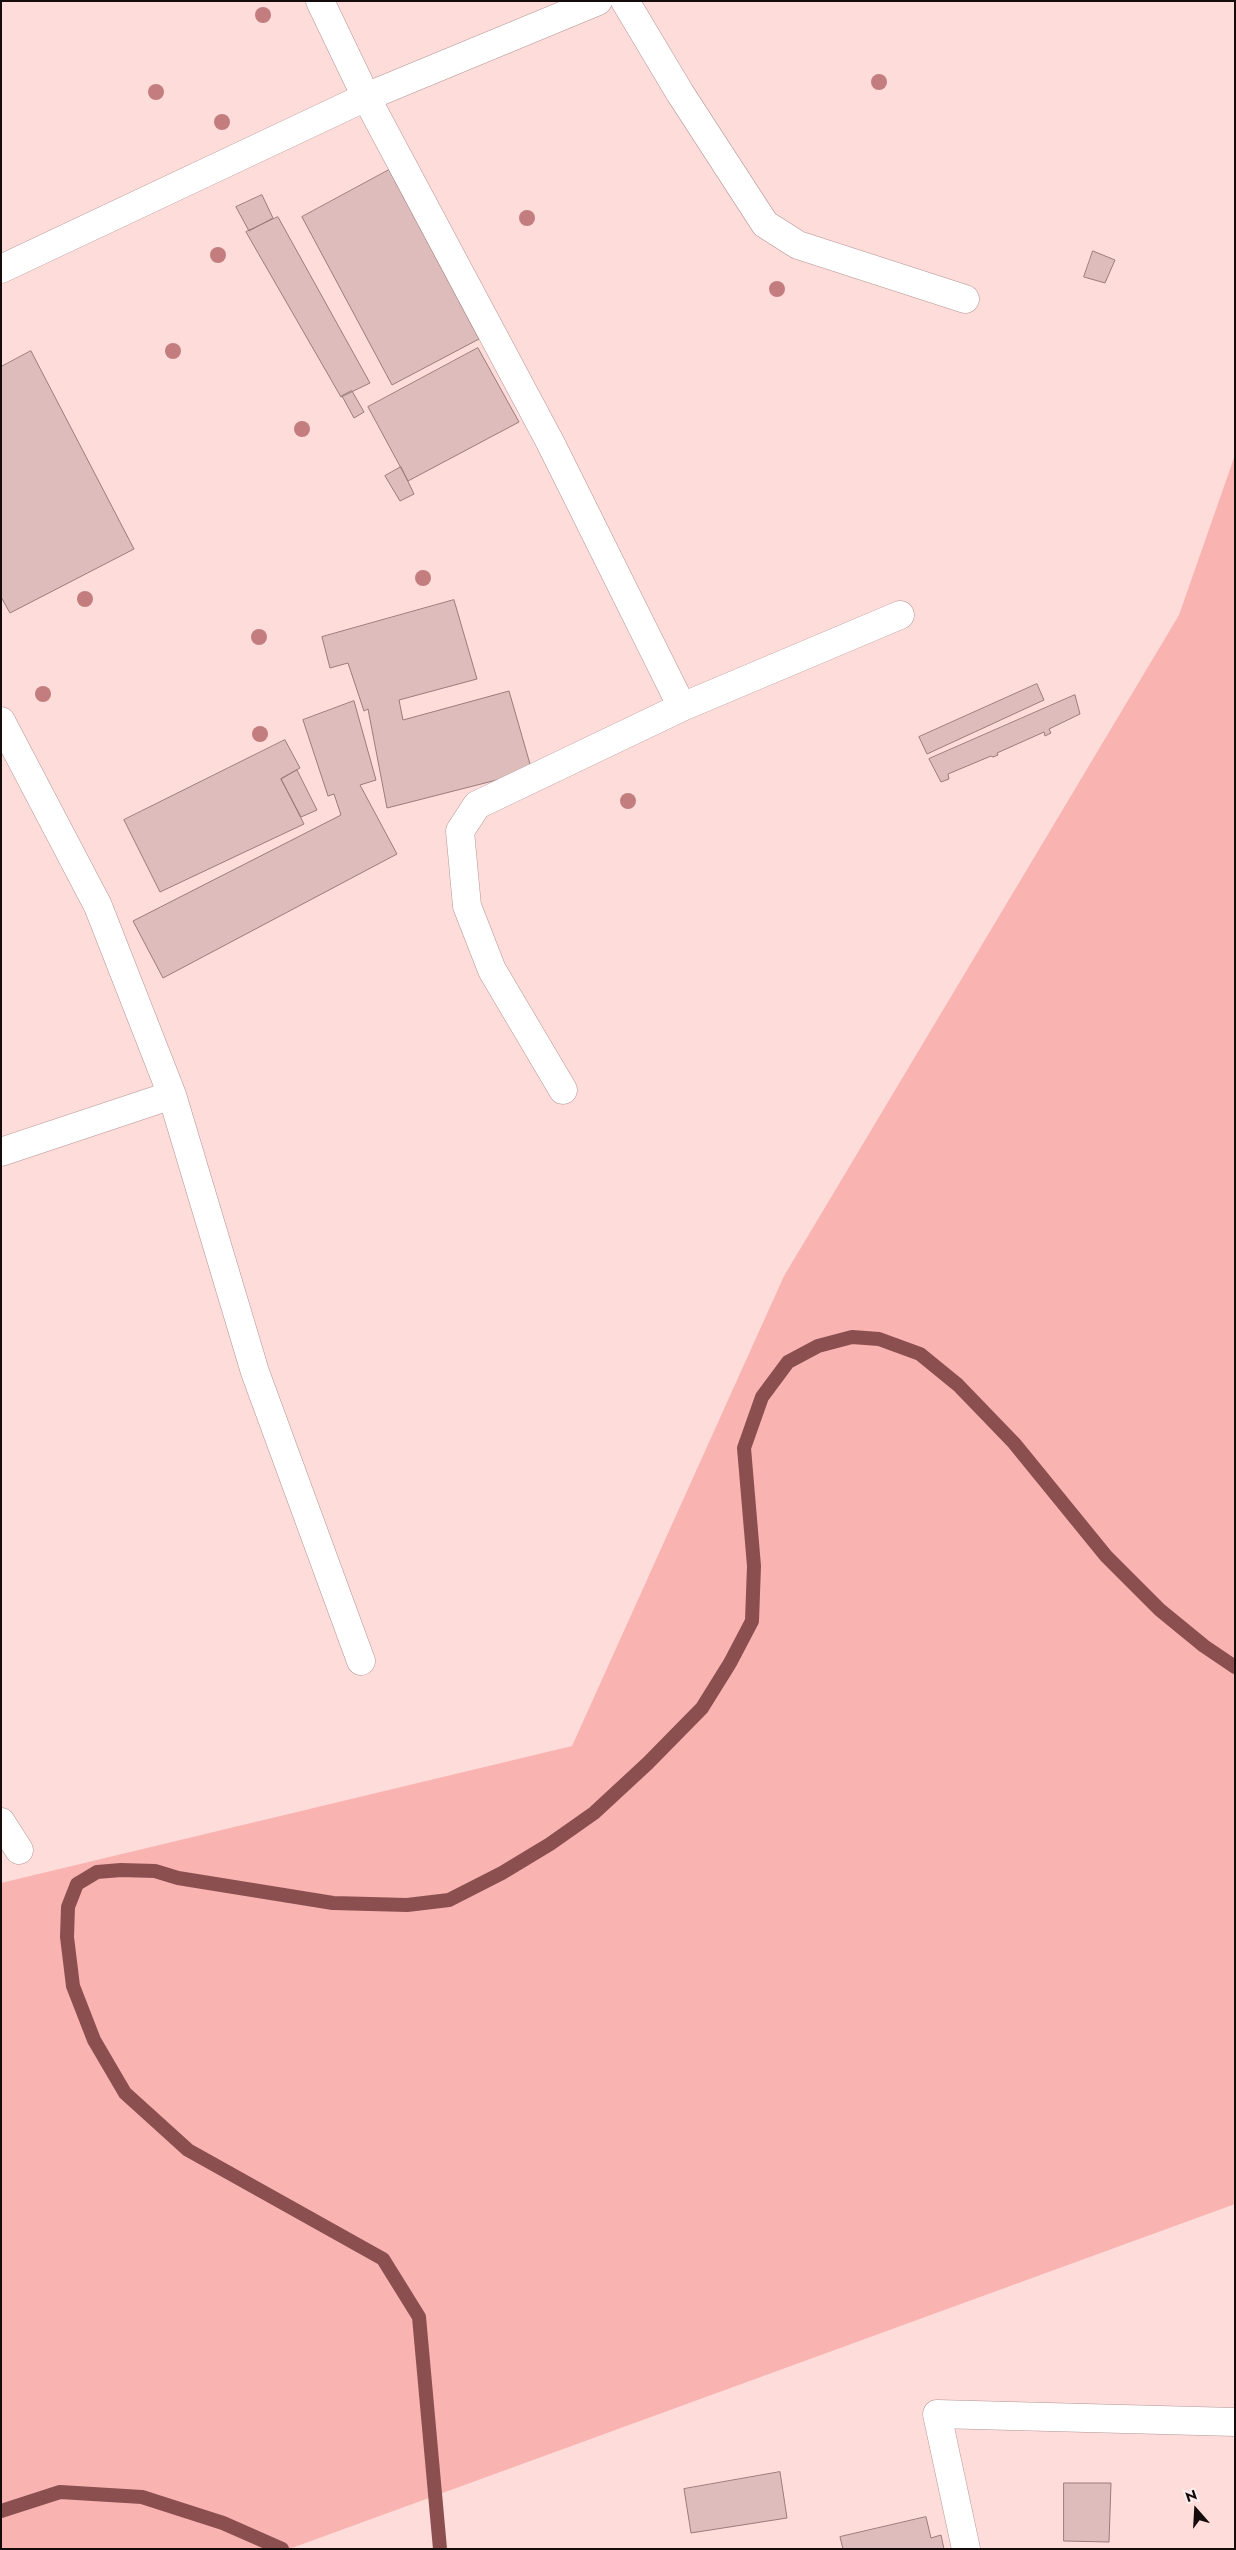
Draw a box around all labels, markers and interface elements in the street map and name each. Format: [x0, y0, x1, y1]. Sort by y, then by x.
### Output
north arrow [1171, 2485, 1221, 2535]
text: N [1183, 2485, 1200, 2507]

